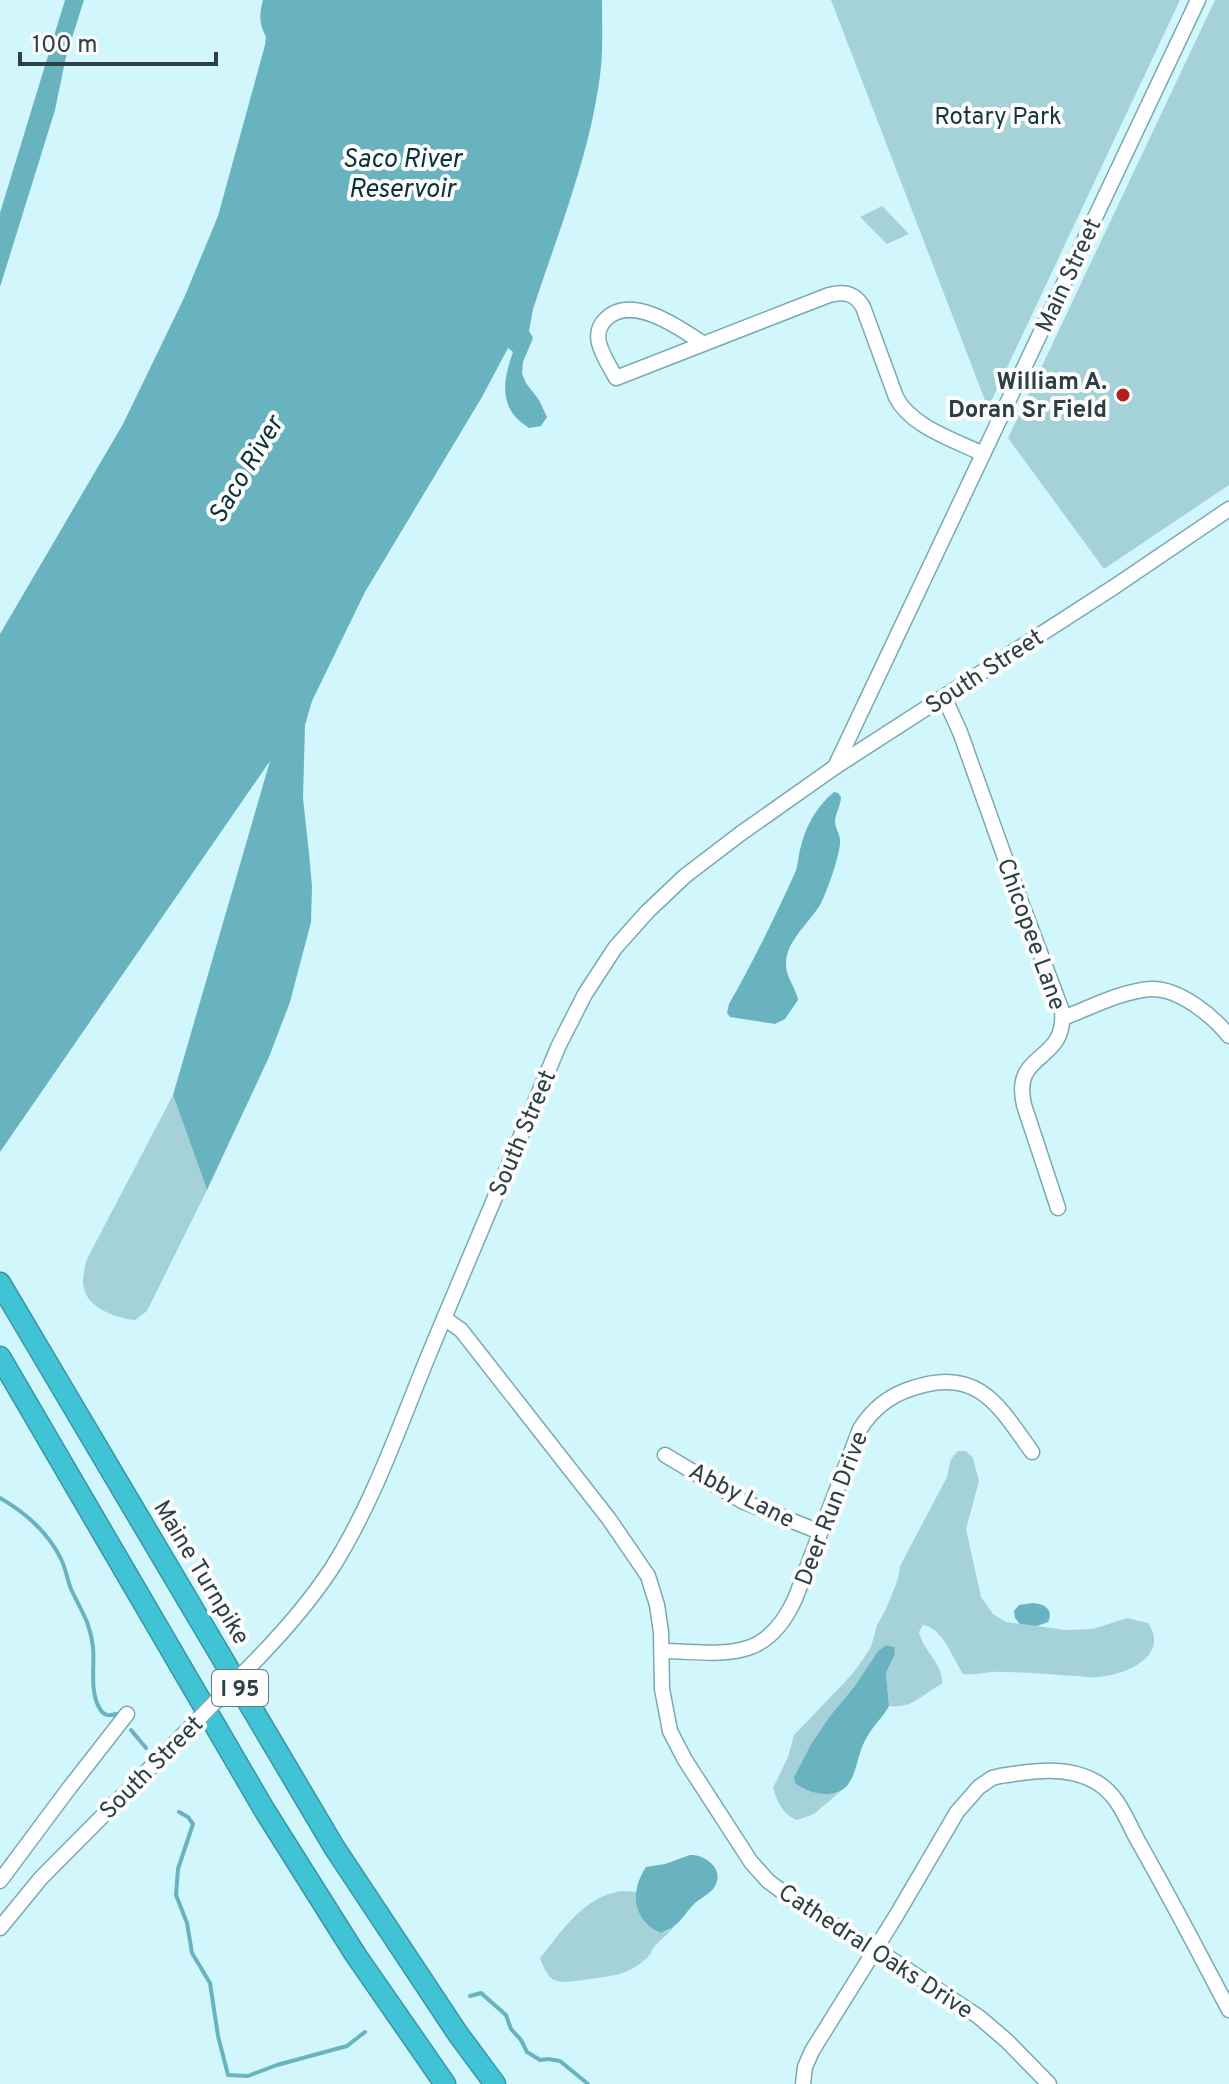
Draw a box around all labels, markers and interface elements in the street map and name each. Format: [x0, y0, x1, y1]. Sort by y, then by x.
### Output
scale bar [20, 16, 216, 66]
text: 100 m [32, 31, 98, 61]
park label: Rotary Park [934, 103, 1062, 133]
water label: Saco River Reservoir [342, 144, 464, 207]
street label: Main Street [1030, 214, 1109, 338]
place label: William A. Doran Sr Field [948, 368, 1107, 426]
marker: William A. Doran Sr Field [1114, 386, 1132, 404]
water label: Saco River [202, 409, 293, 530]
street label: South Street [920, 623, 1050, 722]
street label: Chicopee Lane [989, 855, 1072, 1015]
street label: South Street [484, 1066, 564, 1202]
street label: Deer Run Drive [790, 1427, 876, 1590]
street label: Abby Lane [683, 1457, 799, 1536]
street label: Maine Turnpike [145, 1495, 255, 1651]
road number: I 95 [212, 1670, 268, 1706]
street label: South Street [94, 1710, 211, 1827]
street label: Cathedral Oaks Drive [772, 1878, 978, 2027]

